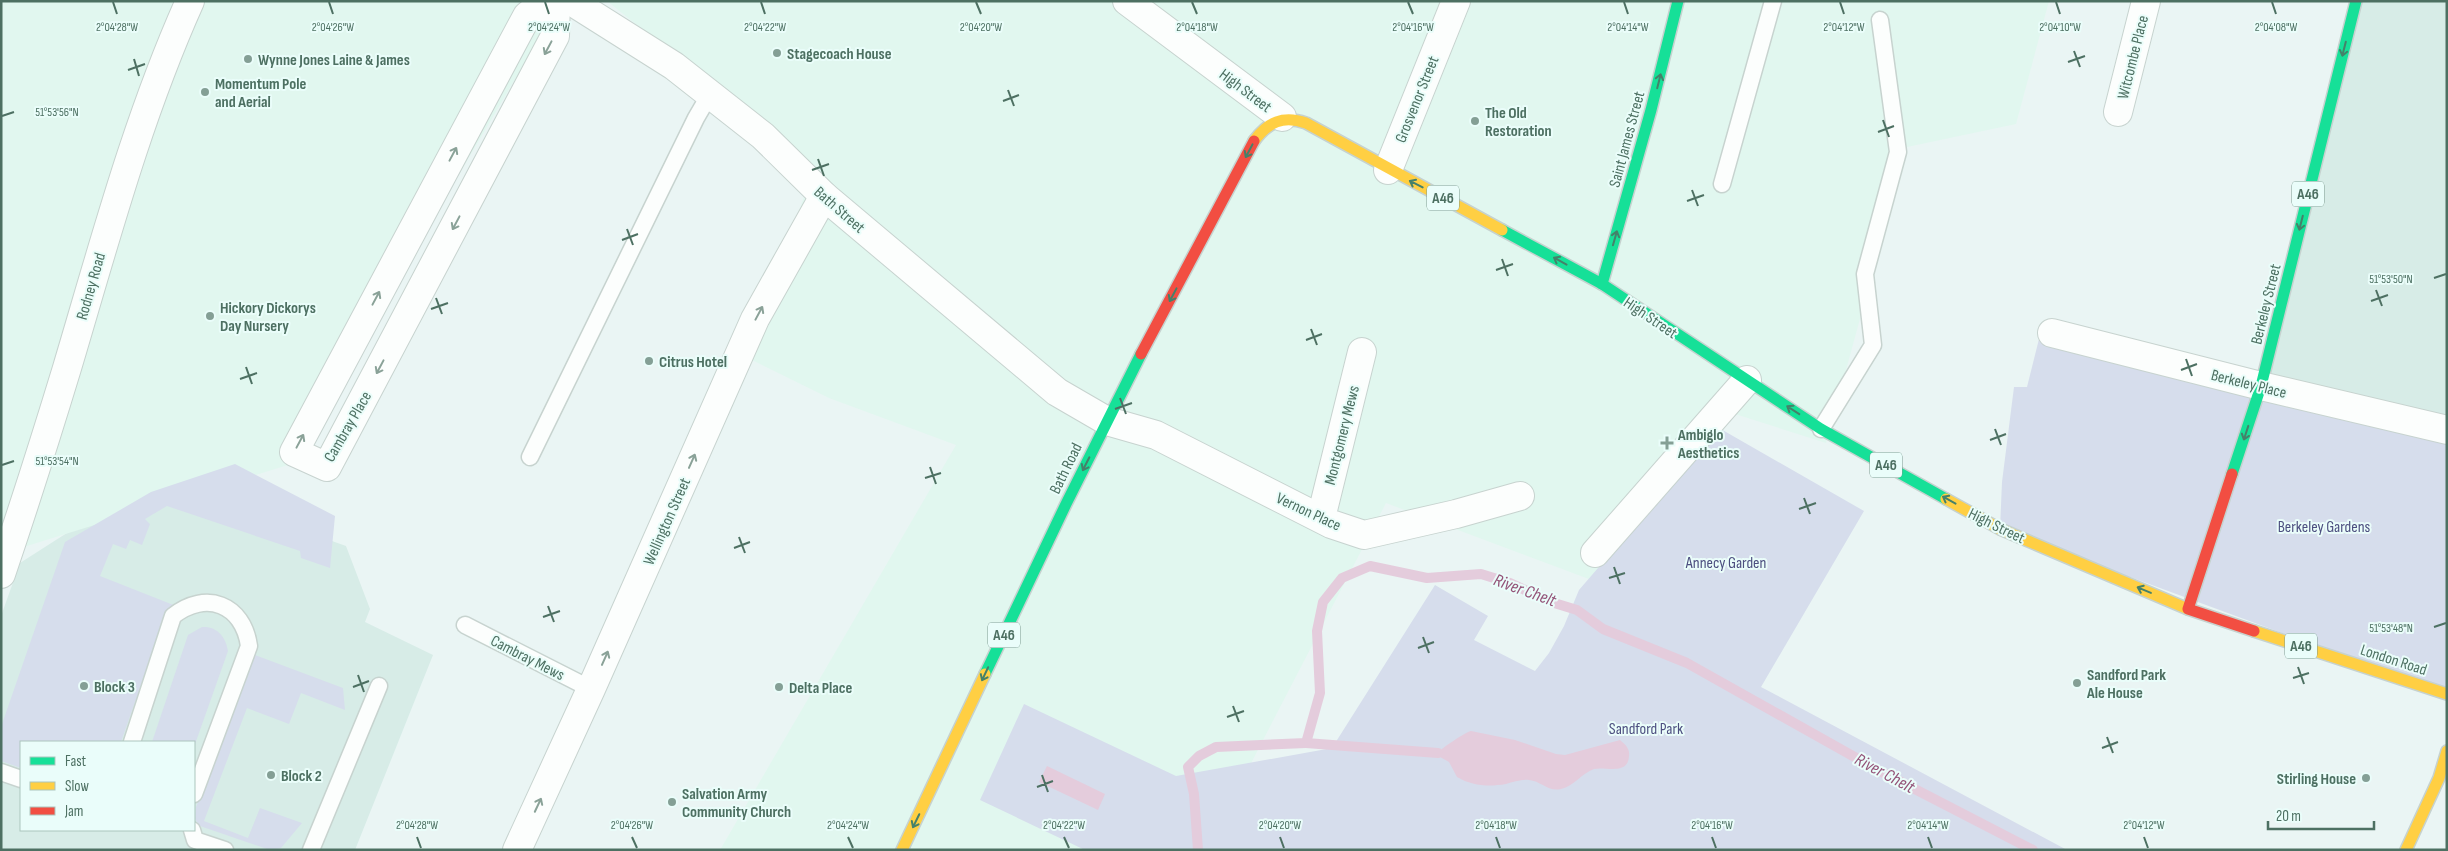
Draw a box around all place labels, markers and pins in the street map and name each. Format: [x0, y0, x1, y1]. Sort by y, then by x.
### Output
place label: Stagecoach House [787, 45, 892, 64]
marker: Stagecoach House [771, 47, 783, 59]
place label: Wynne Jones Laine & James [258, 51, 410, 70]
marker: Wynne Jones Laine & James [242, 53, 254, 65]
place label: Momentum Pole and Aerial [215, 75, 307, 112]
marker: Momentum Pole and Aerial [199, 86, 211, 98]
place label: The Old Restoration [1485, 104, 1552, 141]
marker: The Old Restoration [1469, 115, 1481, 127]
place label: Hickory Dickorys Day Nursery [220, 299, 316, 336]
marker: Hickory Dickorys Day Nursery [204, 310, 216, 322]
place label: Citrus Hotel [659, 353, 727, 372]
marker: Citrus Hotel [643, 355, 655, 367]
place label: Ambiglo Aesthetics [1677, 426, 1739, 463]
marker: Ambiglo Aesthetics [1660, 436, 1674, 450]
place label: Sandford Park Ale House [2086, 666, 2166, 703]
marker: Sandford Park Ale House [2071, 677, 2083, 689]
place label: Block 3 [94, 678, 135, 697]
place label: Delta Place [789, 679, 852, 698]
marker: Block 3 [78, 680, 90, 692]
marker: Delta Place [773, 681, 785, 693]
place label: Block 2 [281, 767, 322, 786]
marker: Block 2 [265, 769, 277, 781]
place label: Stirling House [2277, 770, 2356, 789]
marker: Stirling House [2360, 772, 2372, 784]
place label: Salvation Army Community Church [682, 785, 791, 822]
marker: Salvation Army Community Church [666, 796, 678, 808]

